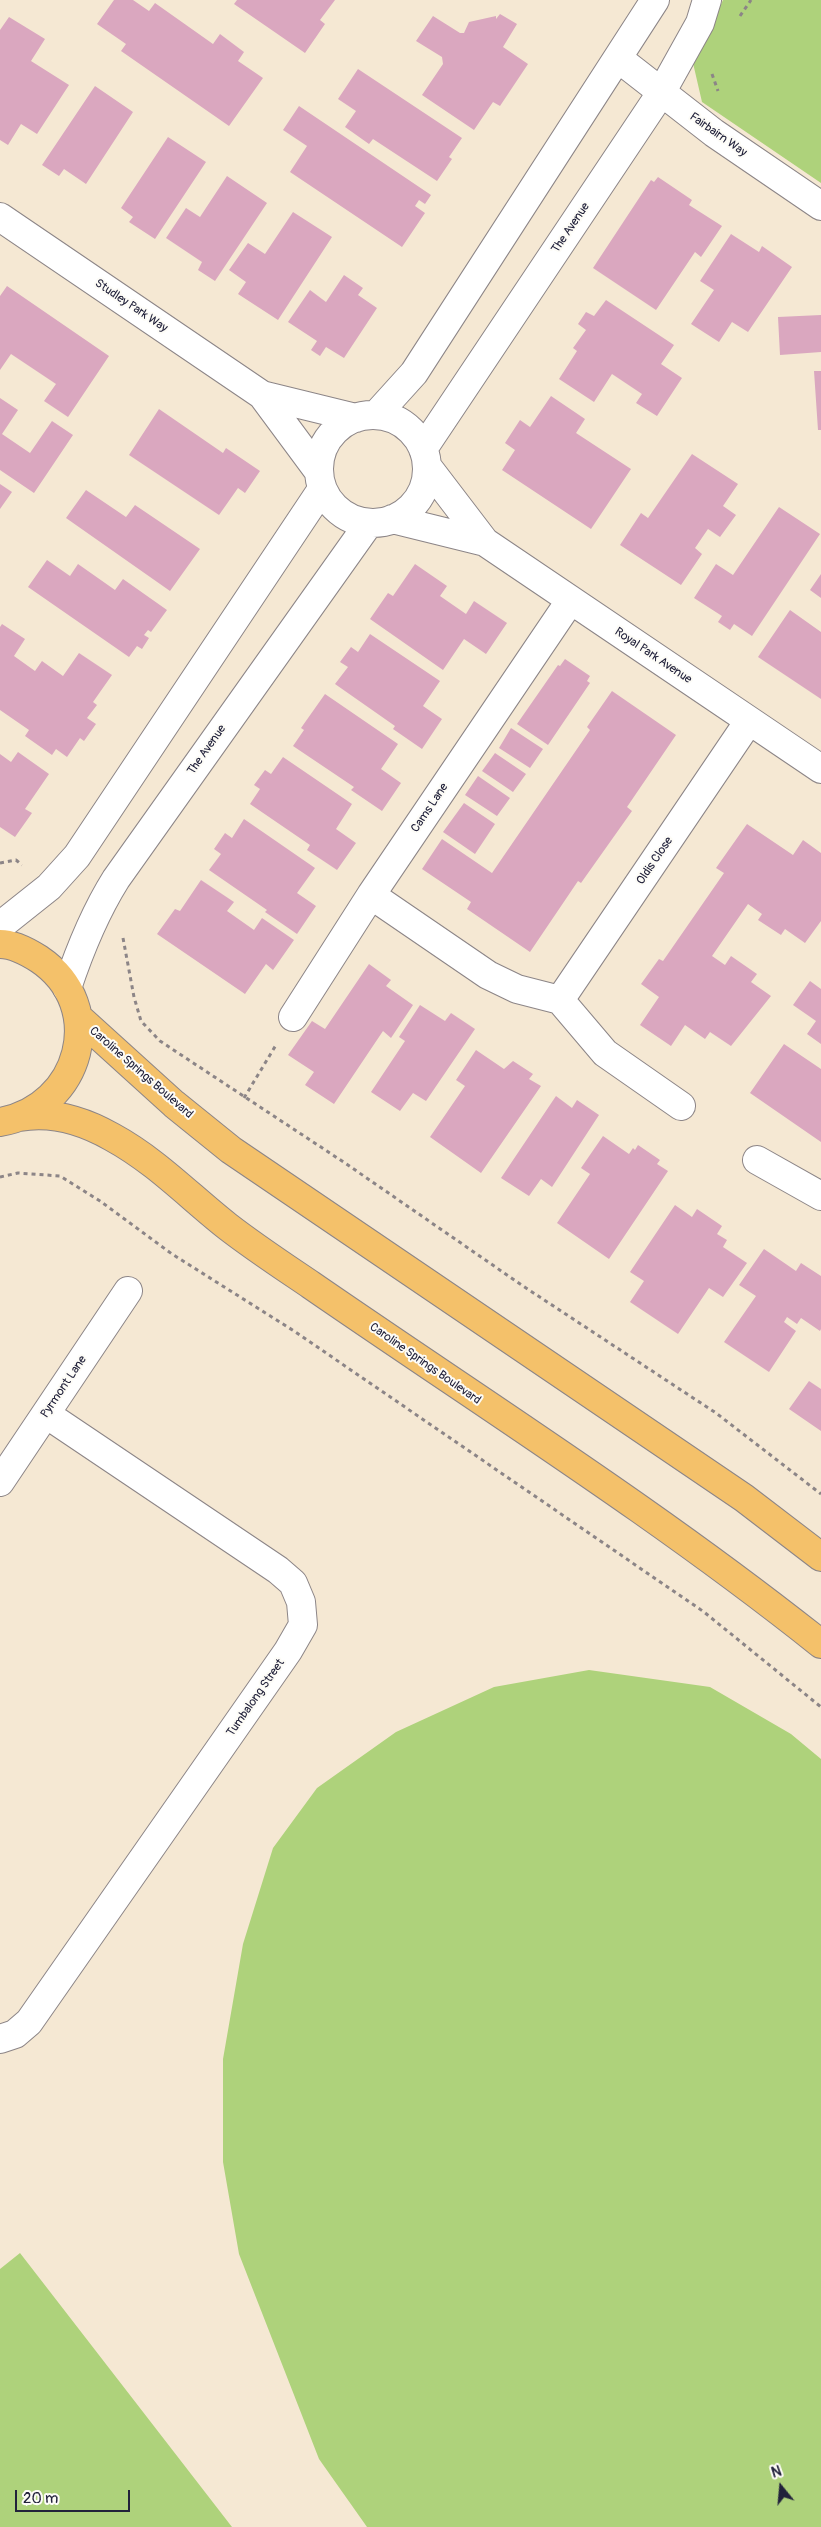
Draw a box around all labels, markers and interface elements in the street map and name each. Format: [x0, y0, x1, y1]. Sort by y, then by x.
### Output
street label: Fairbairn Way [687, 110, 749, 160]
street label: The Avenue [549, 200, 593, 256]
street label: Studley Park Way [92, 276, 170, 336]
street label: Royal Park Avenue [612, 625, 694, 687]
street label: The Avenue [185, 722, 229, 778]
street label: Cams Lane [408, 781, 452, 835]
street label: Oldis Close [634, 834, 676, 888]
street label: Caroline Springs Boulevard [86, 1024, 196, 1122]
street label: Caroline Springs Boulevard [367, 1320, 483, 1408]
street label: Pyrmont Lane [38, 1353, 90, 1421]
street label: Tumbalong Street [224, 1656, 288, 1740]
north arrow [756, 2462, 806, 2512]
text: N [769, 2463, 783, 2482]
scale bar [18, 2480, 132, 2512]
text: 20 m [23, 2489, 58, 2508]

